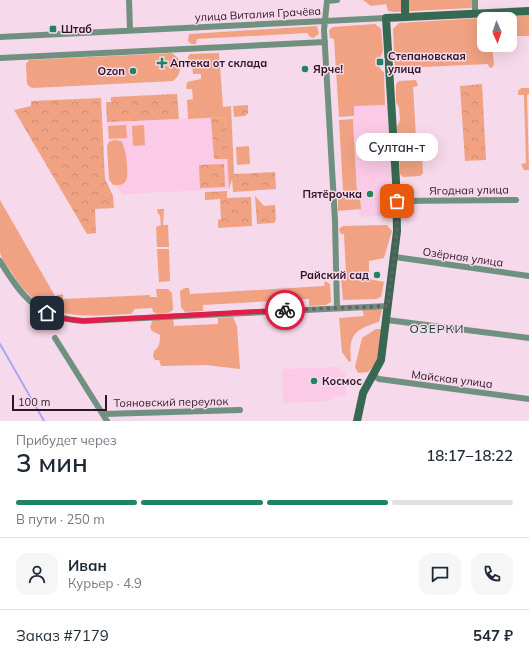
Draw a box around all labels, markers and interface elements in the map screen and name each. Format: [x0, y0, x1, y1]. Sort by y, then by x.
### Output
street label: улица Виталия Грачёва [195, 4, 321, 24]
north arrow [477, 12, 517, 52]
map controls [477, 12, 517, 52]
place label: Штаб [61, 22, 92, 36]
marker: Штаб [48, 24, 58, 34]
place label: Степановская улица [388, 49, 466, 76]
place label: Аптека от склада [170, 56, 267, 70]
marker: Степановская улица [375, 57, 385, 67]
marker: Аптека от склада [157, 58, 167, 68]
place label: Ярче! [313, 62, 343, 76]
place label: Ozon [98, 64, 125, 78]
marker: Ярче! [300, 64, 310, 74]
marker: Ozon [128, 66, 138, 76]
callout: Султан-т [356, 133, 438, 161]
text: Султан-т [369, 139, 425, 155]
street label: Ягодная улица [429, 182, 509, 198]
pin [380, 184, 414, 218]
place label: Пятёрочка [302, 187, 362, 201]
marker: Пятёрочка [365, 189, 375, 199]
icon: bag [386, 190, 408, 212]
street label: Озёрная улица [422, 244, 504, 270]
place label: Райский сад [300, 268, 369, 282]
marker: Райский сад [372, 270, 382, 280]
courier [265, 290, 305, 330]
pin [30, 296, 64, 330]
icon: bike [274, 299, 296, 321]
icon: home [36, 302, 58, 324]
district label: ОЗЕРКИ [410, 321, 464, 336]
street label: Майская улица [411, 367, 493, 391]
place label: Космос [322, 374, 362, 388]
marker: Космос [309, 376, 319, 386]
scale bar [12, 393, 107, 412]
street label: Тояновский переулок [114, 394, 228, 410]
text: 100 m [18, 395, 50, 409]
text: Прибудет через [16, 432, 117, 448]
text: 3 мин [16, 446, 88, 479]
text: 18:17–18:22 [426, 446, 513, 465]
text: В пути · 250 m [16, 511, 105, 527]
button: person [16, 553, 58, 595]
button: chat [419, 553, 461, 595]
button: phone [471, 553, 513, 595]
text: Иван [68, 556, 107, 575]
text: Курьер · 4.9 [68, 575, 142, 591]
text: Заказ #7179 [16, 626, 109, 645]
text: 547 ₽ [473, 626, 513, 645]

